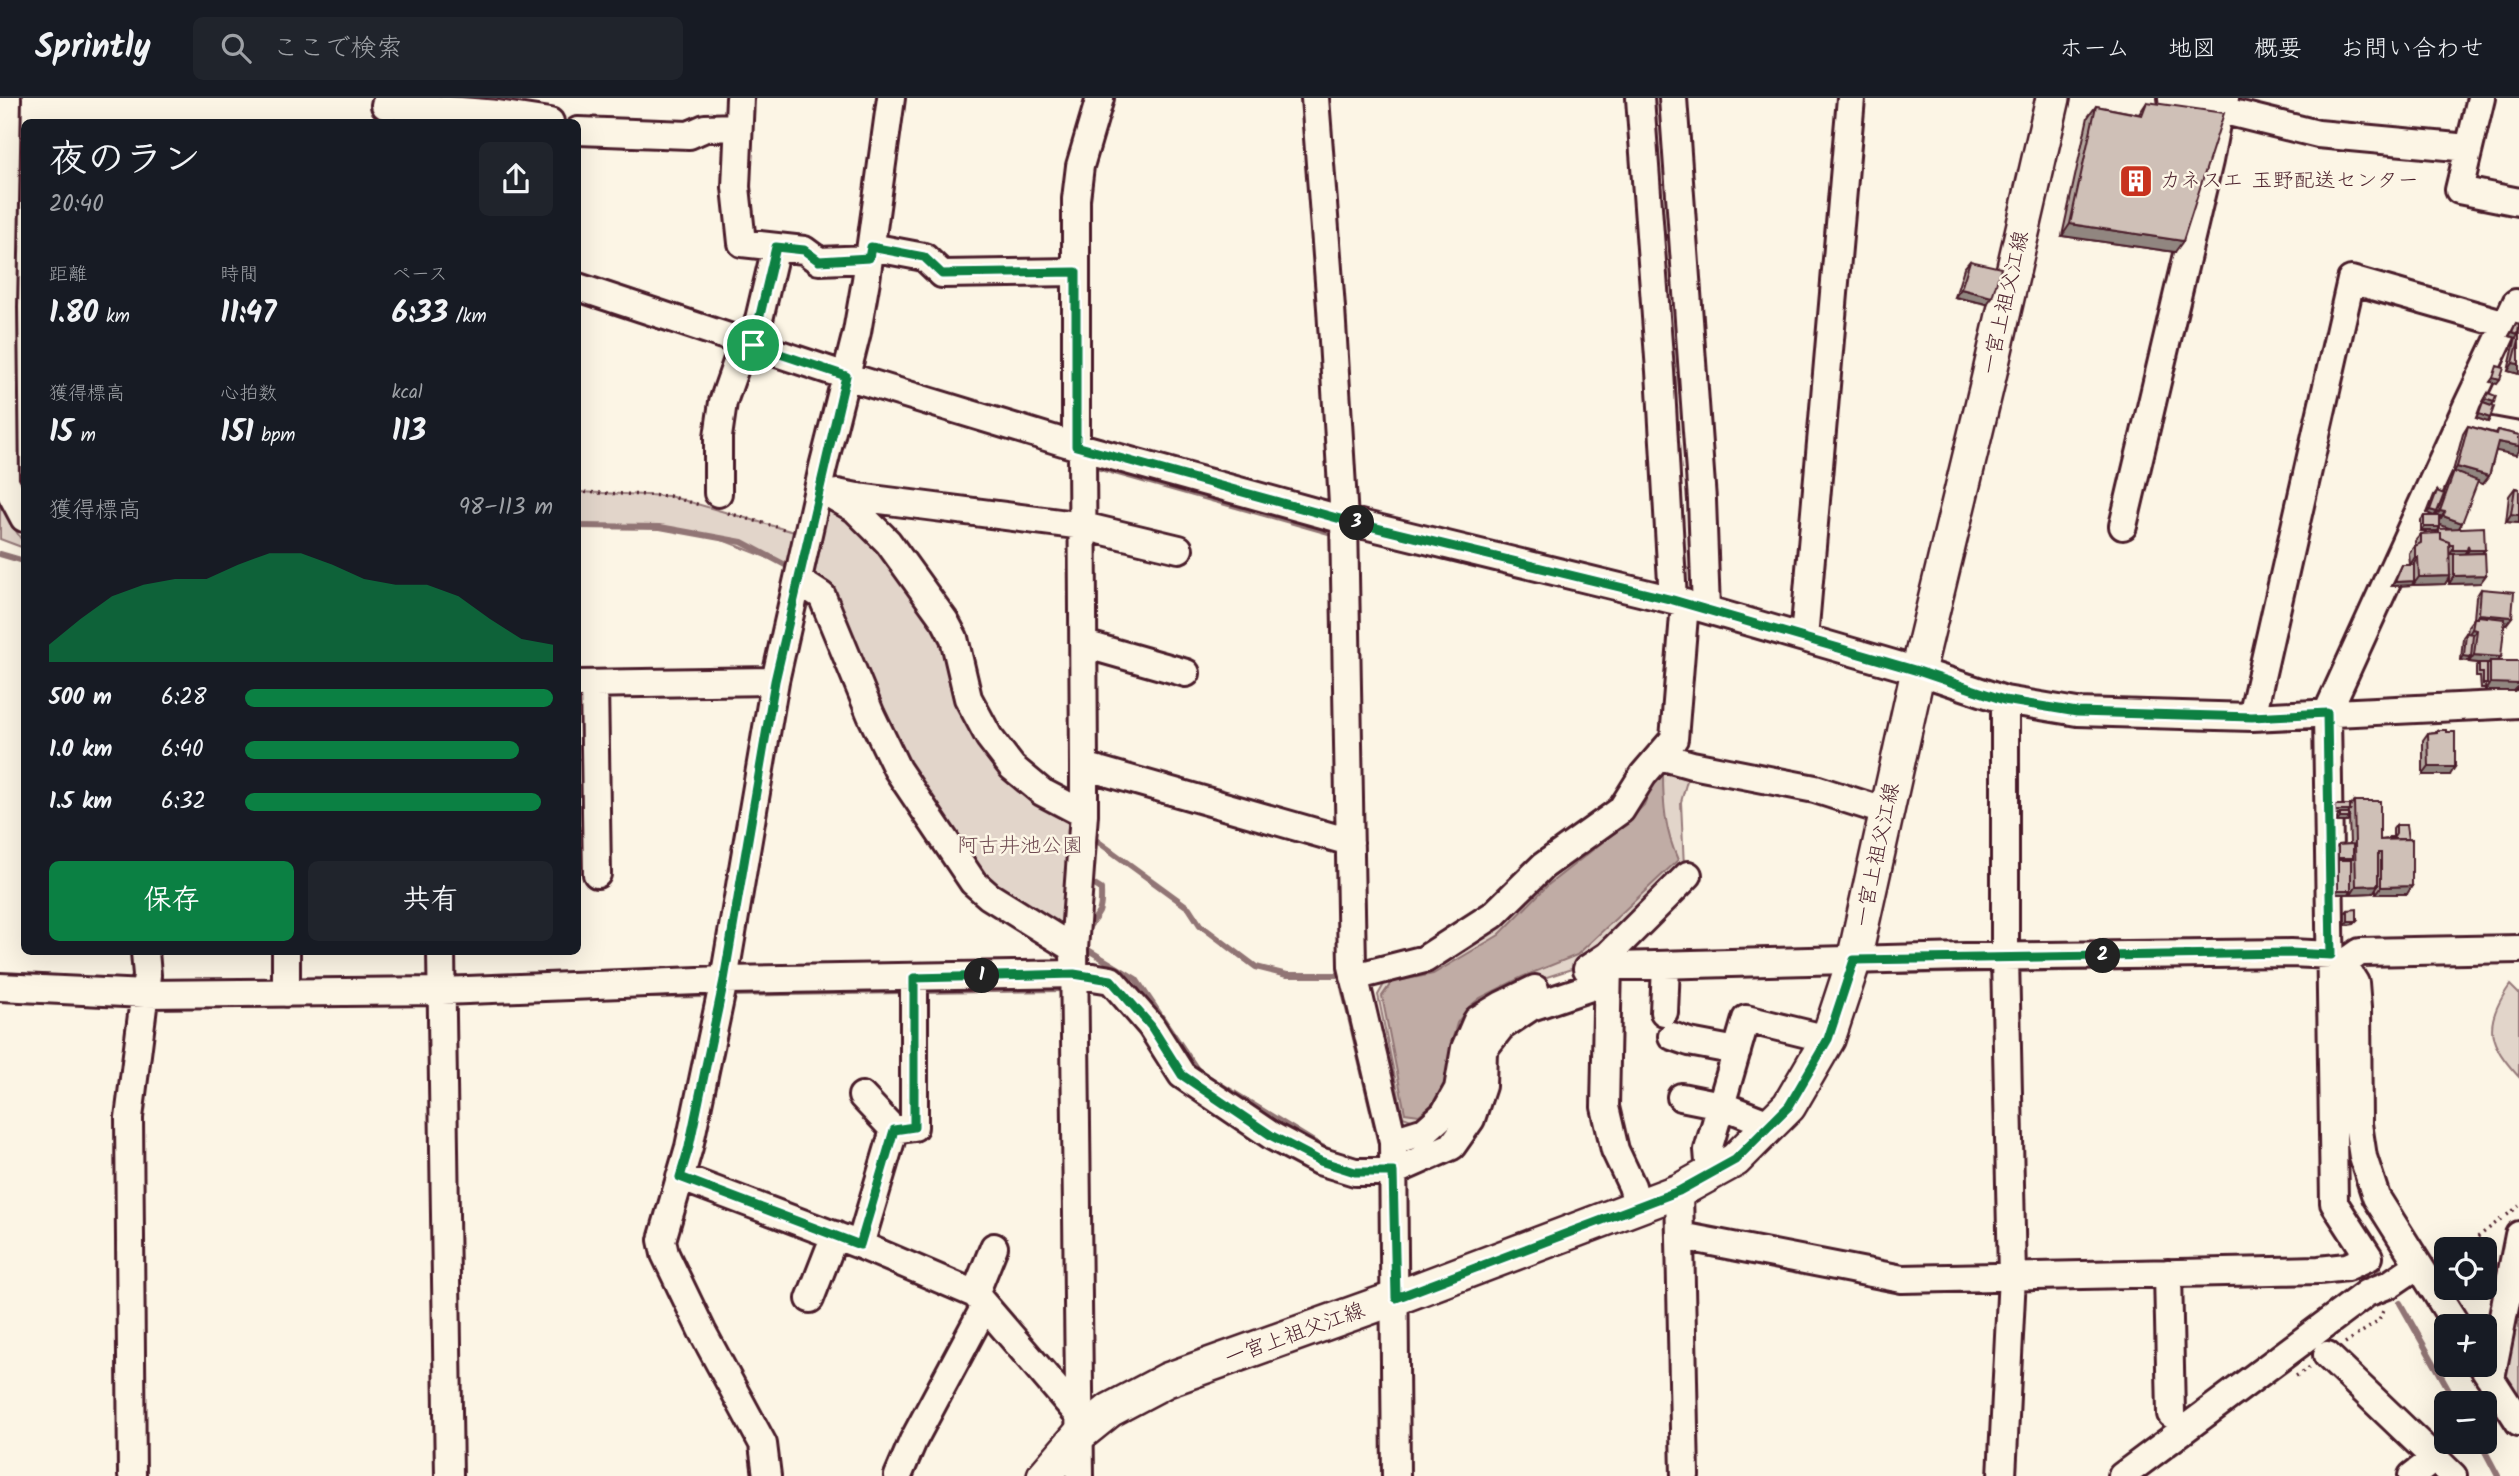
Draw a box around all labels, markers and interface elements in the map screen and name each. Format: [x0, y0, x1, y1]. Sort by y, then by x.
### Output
search box [193, 17, 683, 80]
text: Sprintly [35, 22, 151, 75]
text: ここで検索 [273, 28, 403, 70]
icon: search [217, 29, 255, 67]
text: ホーム [2059, 30, 2130, 69]
text: 地図 [2168, 30, 2216, 69]
text: 概要 [2254, 30, 2302, 69]
text: お問い合わせ [2340, 30, 2484, 69]
text: 夜のラン [49, 131, 201, 191]
button: share [479, 142, 553, 216]
building icon: カネスエ 玉野配送センター [2117, 162, 2155, 200]
place label: カネスエ 玉野配送センター [2160, 165, 2419, 198]
text: 20:40 [49, 187, 104, 223]
street label: 一宮上祖父江線 [1973, 228, 2039, 378]
text: 距離 [49, 260, 87, 290]
text: 時間 [220, 260, 258, 290]
text: ペース [392, 260, 448, 290]
text: 1.80 [49, 290, 98, 338]
text: 11:47 [220, 290, 276, 338]
text: 6:33 [392, 290, 448, 338]
text: km [98, 302, 130, 332]
text: /km [448, 302, 487, 332]
pin [723, 315, 783, 375]
icon: arrive [734, 326, 772, 364]
text: kcal [392, 378, 423, 408]
text: 獲得標高 [49, 379, 125, 409]
text: 心拍数 [220, 379, 277, 409]
text: 113 [392, 408, 426, 456]
text: 15 [49, 409, 73, 457]
text: 151 [220, 409, 254, 457]
text: m [73, 421, 96, 451]
text: bpm [254, 421, 295, 451]
text: 98–113 m [459, 490, 553, 526]
text: 獲得標高 [49, 493, 141, 529]
pin: 3 [1340, 506, 1374, 540]
text: 3 [1351, 507, 1362, 537]
text: 500 m [49, 680, 112, 716]
text: 6:28 [161, 680, 207, 716]
text: 1.0 km [49, 732, 112, 768]
text: 6:40 [161, 732, 204, 768]
street label: 一宮上祖父江線 [1847, 780, 1909, 930]
text: 1.5 km [49, 784, 112, 820]
text: 6:32 [161, 784, 206, 820]
park label: 阿古井池公園 [957, 830, 1083, 863]
button: 保存 [49, 861, 294, 941]
button: 共有 [308, 861, 553, 941]
pin: 2 [2086, 938, 2120, 974]
text: 2 [2097, 940, 2108, 970]
pin: 1 [964, 958, 1000, 994]
text: 1 [979, 960, 984, 990]
map controls [2434, 1237, 2497, 1454]
button: locate [2434, 1237, 2497, 1300]
street label: 一宮上祖父江線 [1220, 1294, 1370, 1376]
button: + [2434, 1314, 2497, 1377]
button: − [2434, 1391, 2497, 1454]

